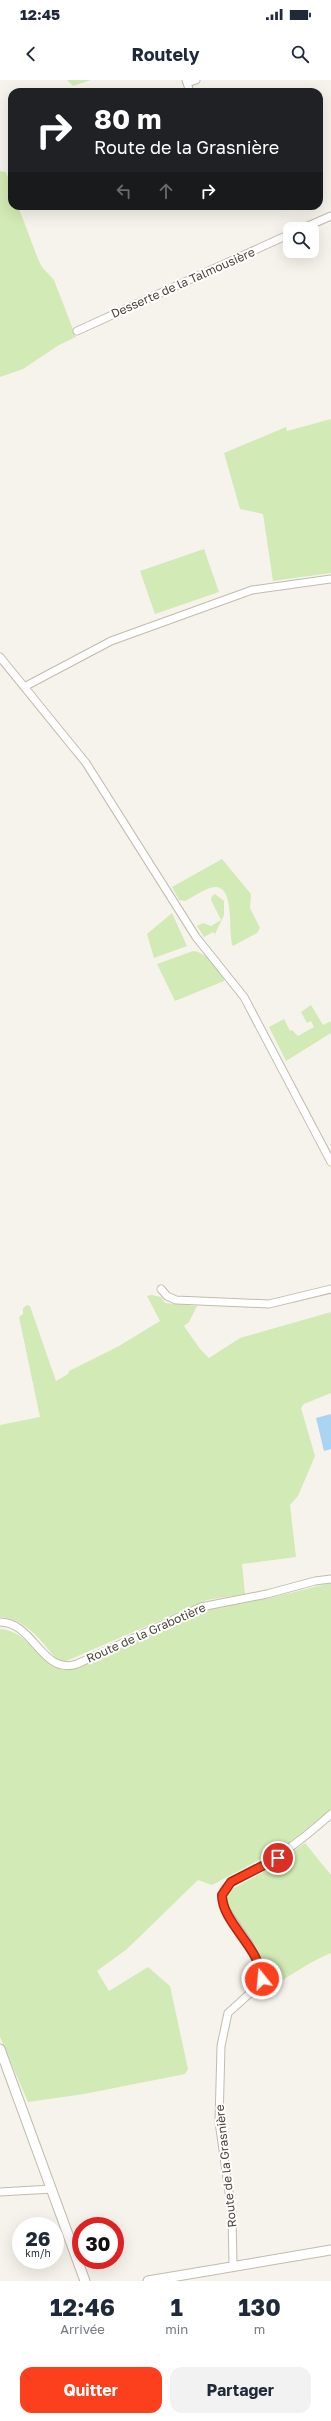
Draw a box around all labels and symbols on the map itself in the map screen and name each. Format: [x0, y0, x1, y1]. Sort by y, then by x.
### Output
street label: Desserte de la Talmousière [109, 244, 257, 321]
street label: Route de la Grabotière [84, 1599, 208, 1666]
pin [261, 1841, 295, 1875]
position arrow [241, 1958, 283, 2000]
street label: Route de la Grasnière [212, 2104, 239, 2228]
speed limit sign: 30 [72, 2217, 124, 2269]

